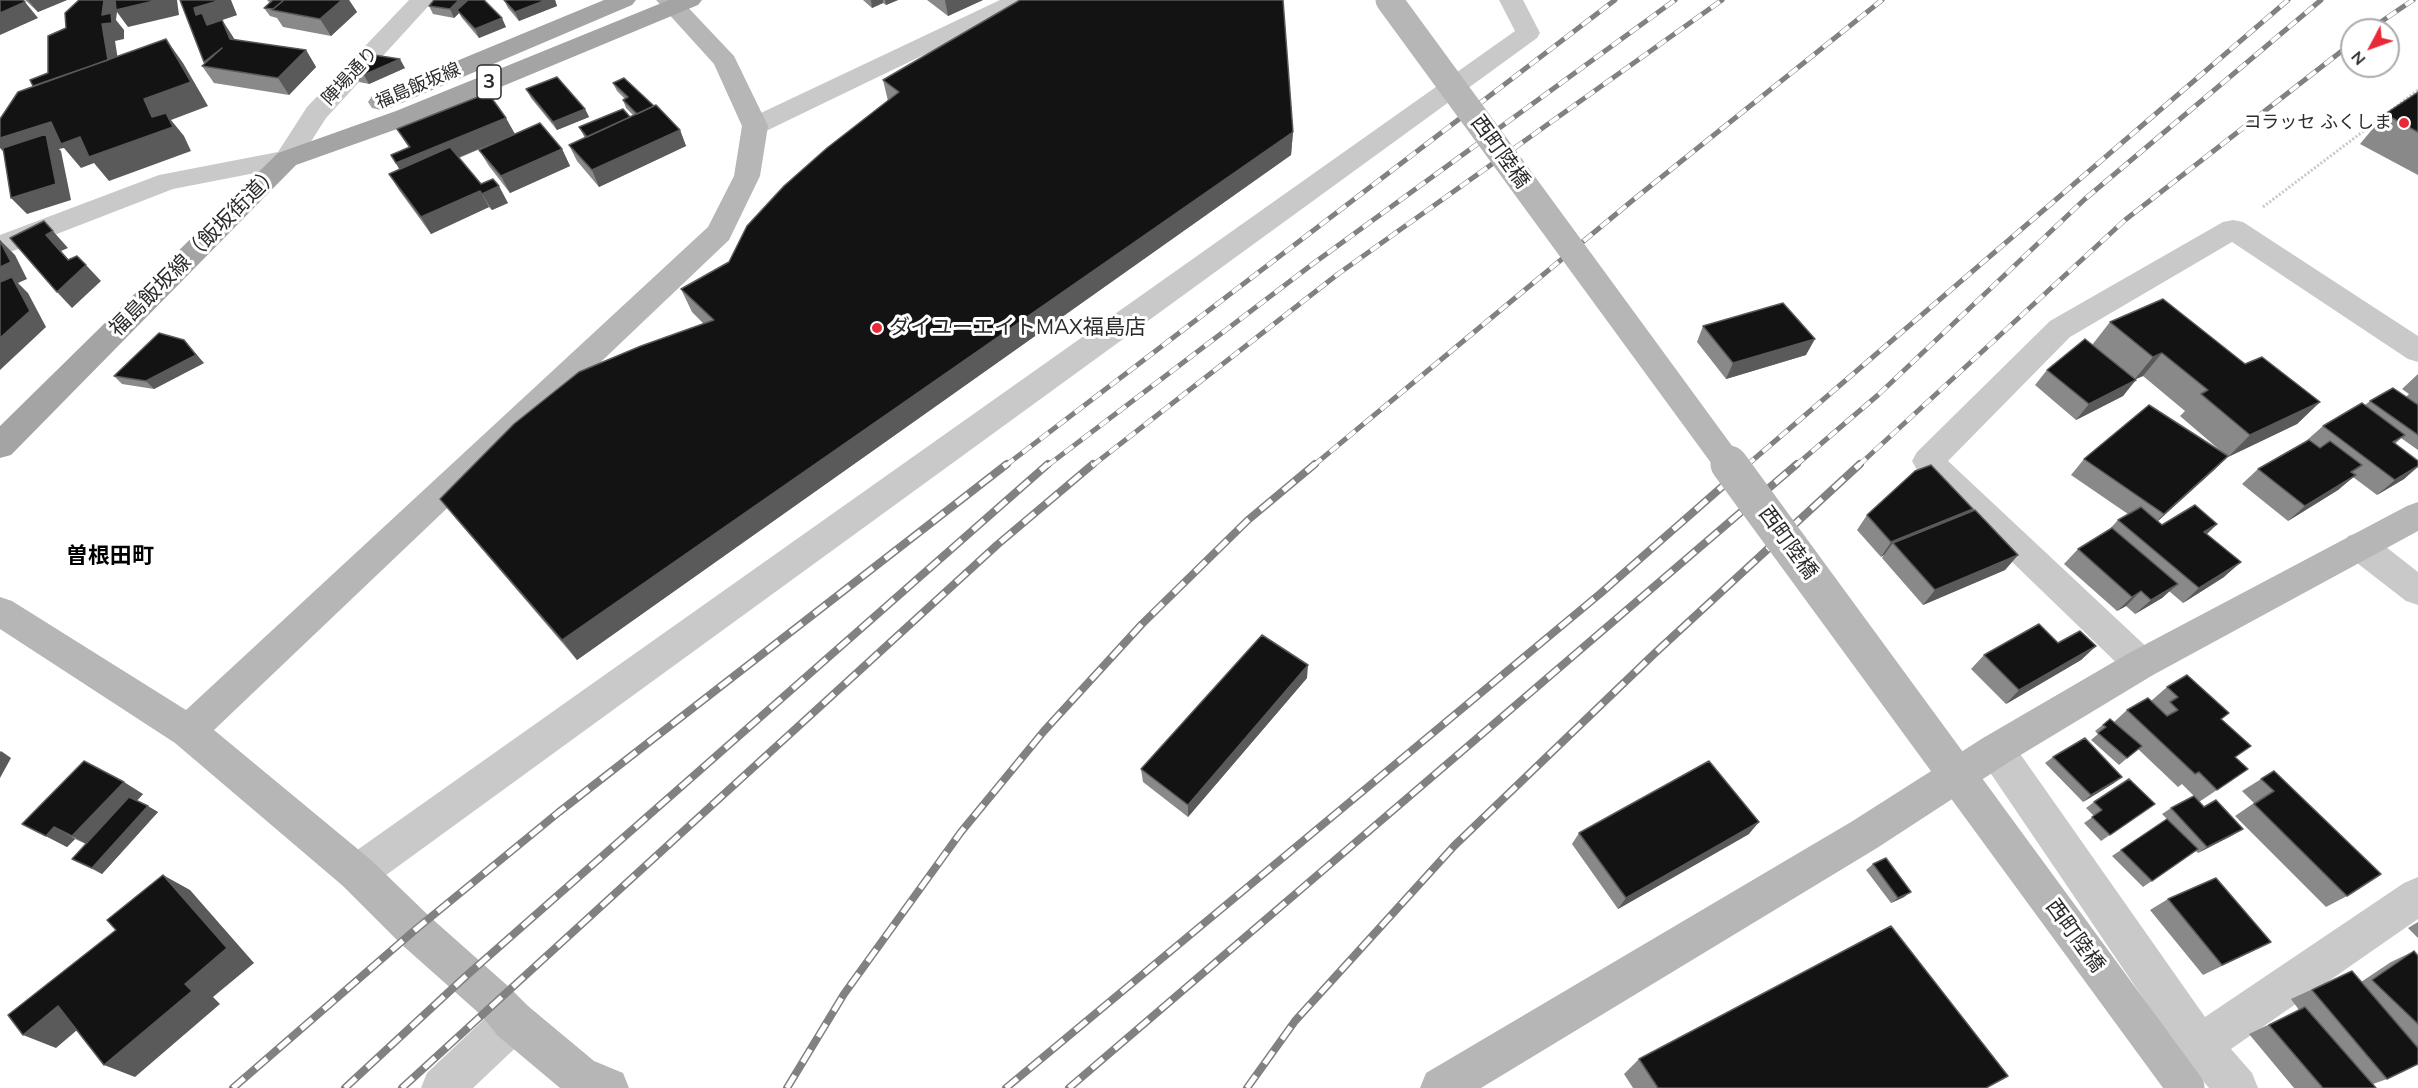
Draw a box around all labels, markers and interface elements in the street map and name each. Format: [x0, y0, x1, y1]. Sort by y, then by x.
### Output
north arrow [2340, 18, 2400, 78]
street label: 陣場通り [318, 42, 382, 110]
text: N [2346, 47, 2369, 70]
street label: 福島飯坂線 [372, 58, 464, 114]
road number: 3 [477, 65, 501, 99]
street label: 西町陸橋 [1465, 111, 1535, 193]
place label: コラッセ ふくしま [2243, 112, 2392, 134]
marker: コラッセ ふくしま [2397, 116, 2411, 130]
street label: 福島飯坂線（飯坂街道） [104, 160, 286, 342]
place label: ダイユーエイトMAX福島店 [889, 315, 1146, 341]
marker: ダイユーエイトMAX福島店 [870, 321, 884, 335]
street label: 西町陸橋 [1753, 502, 1823, 584]
district label: 曽根田町 [66, 543, 154, 569]
street label: 西町陸橋 [2040, 895, 2110, 977]

